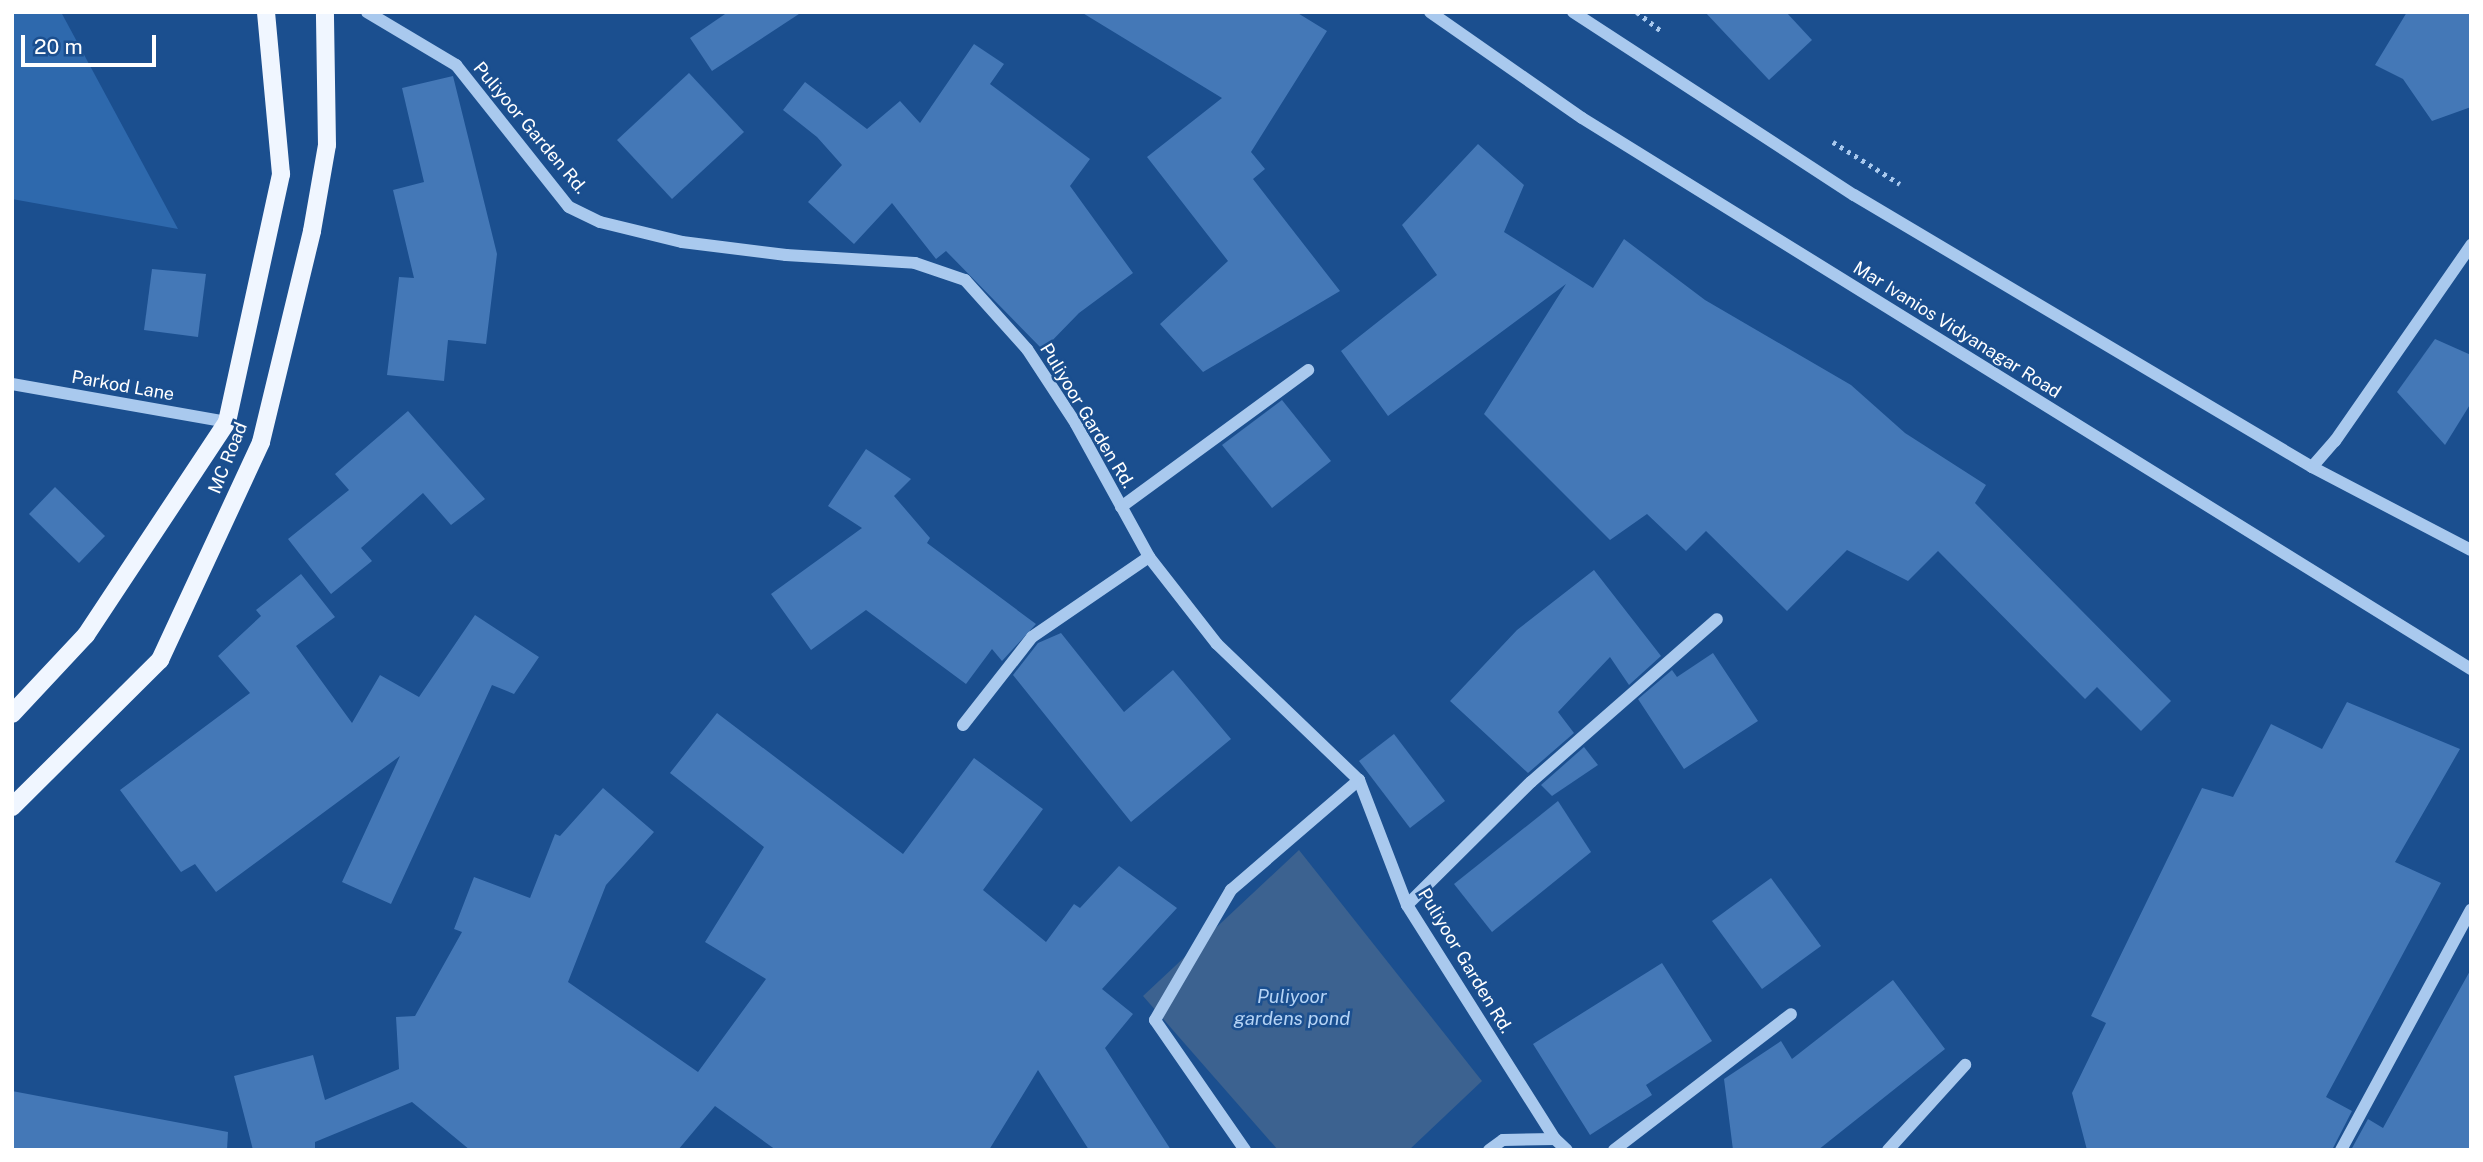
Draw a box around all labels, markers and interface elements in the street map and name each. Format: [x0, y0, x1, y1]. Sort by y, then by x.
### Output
scale bar [24, 21, 159, 65]
text: 20 m [34, 34, 83, 59]
street label: Puliyoor Garden Rd. [469, 58, 591, 198]
street label: Mar Ivanios Vidyanagar Road [1849, 257, 2065, 403]
street label: Puliyoor Garden Rd. [1035, 340, 1139, 492]
street label: Parkod Lane [70, 366, 176, 406]
street label: MC Road [204, 419, 252, 497]
street label: Puliyoor Garden Rd. [1413, 885, 1517, 1037]
water label: Puliyoor gardens pond [1234, 986, 1350, 1030]

